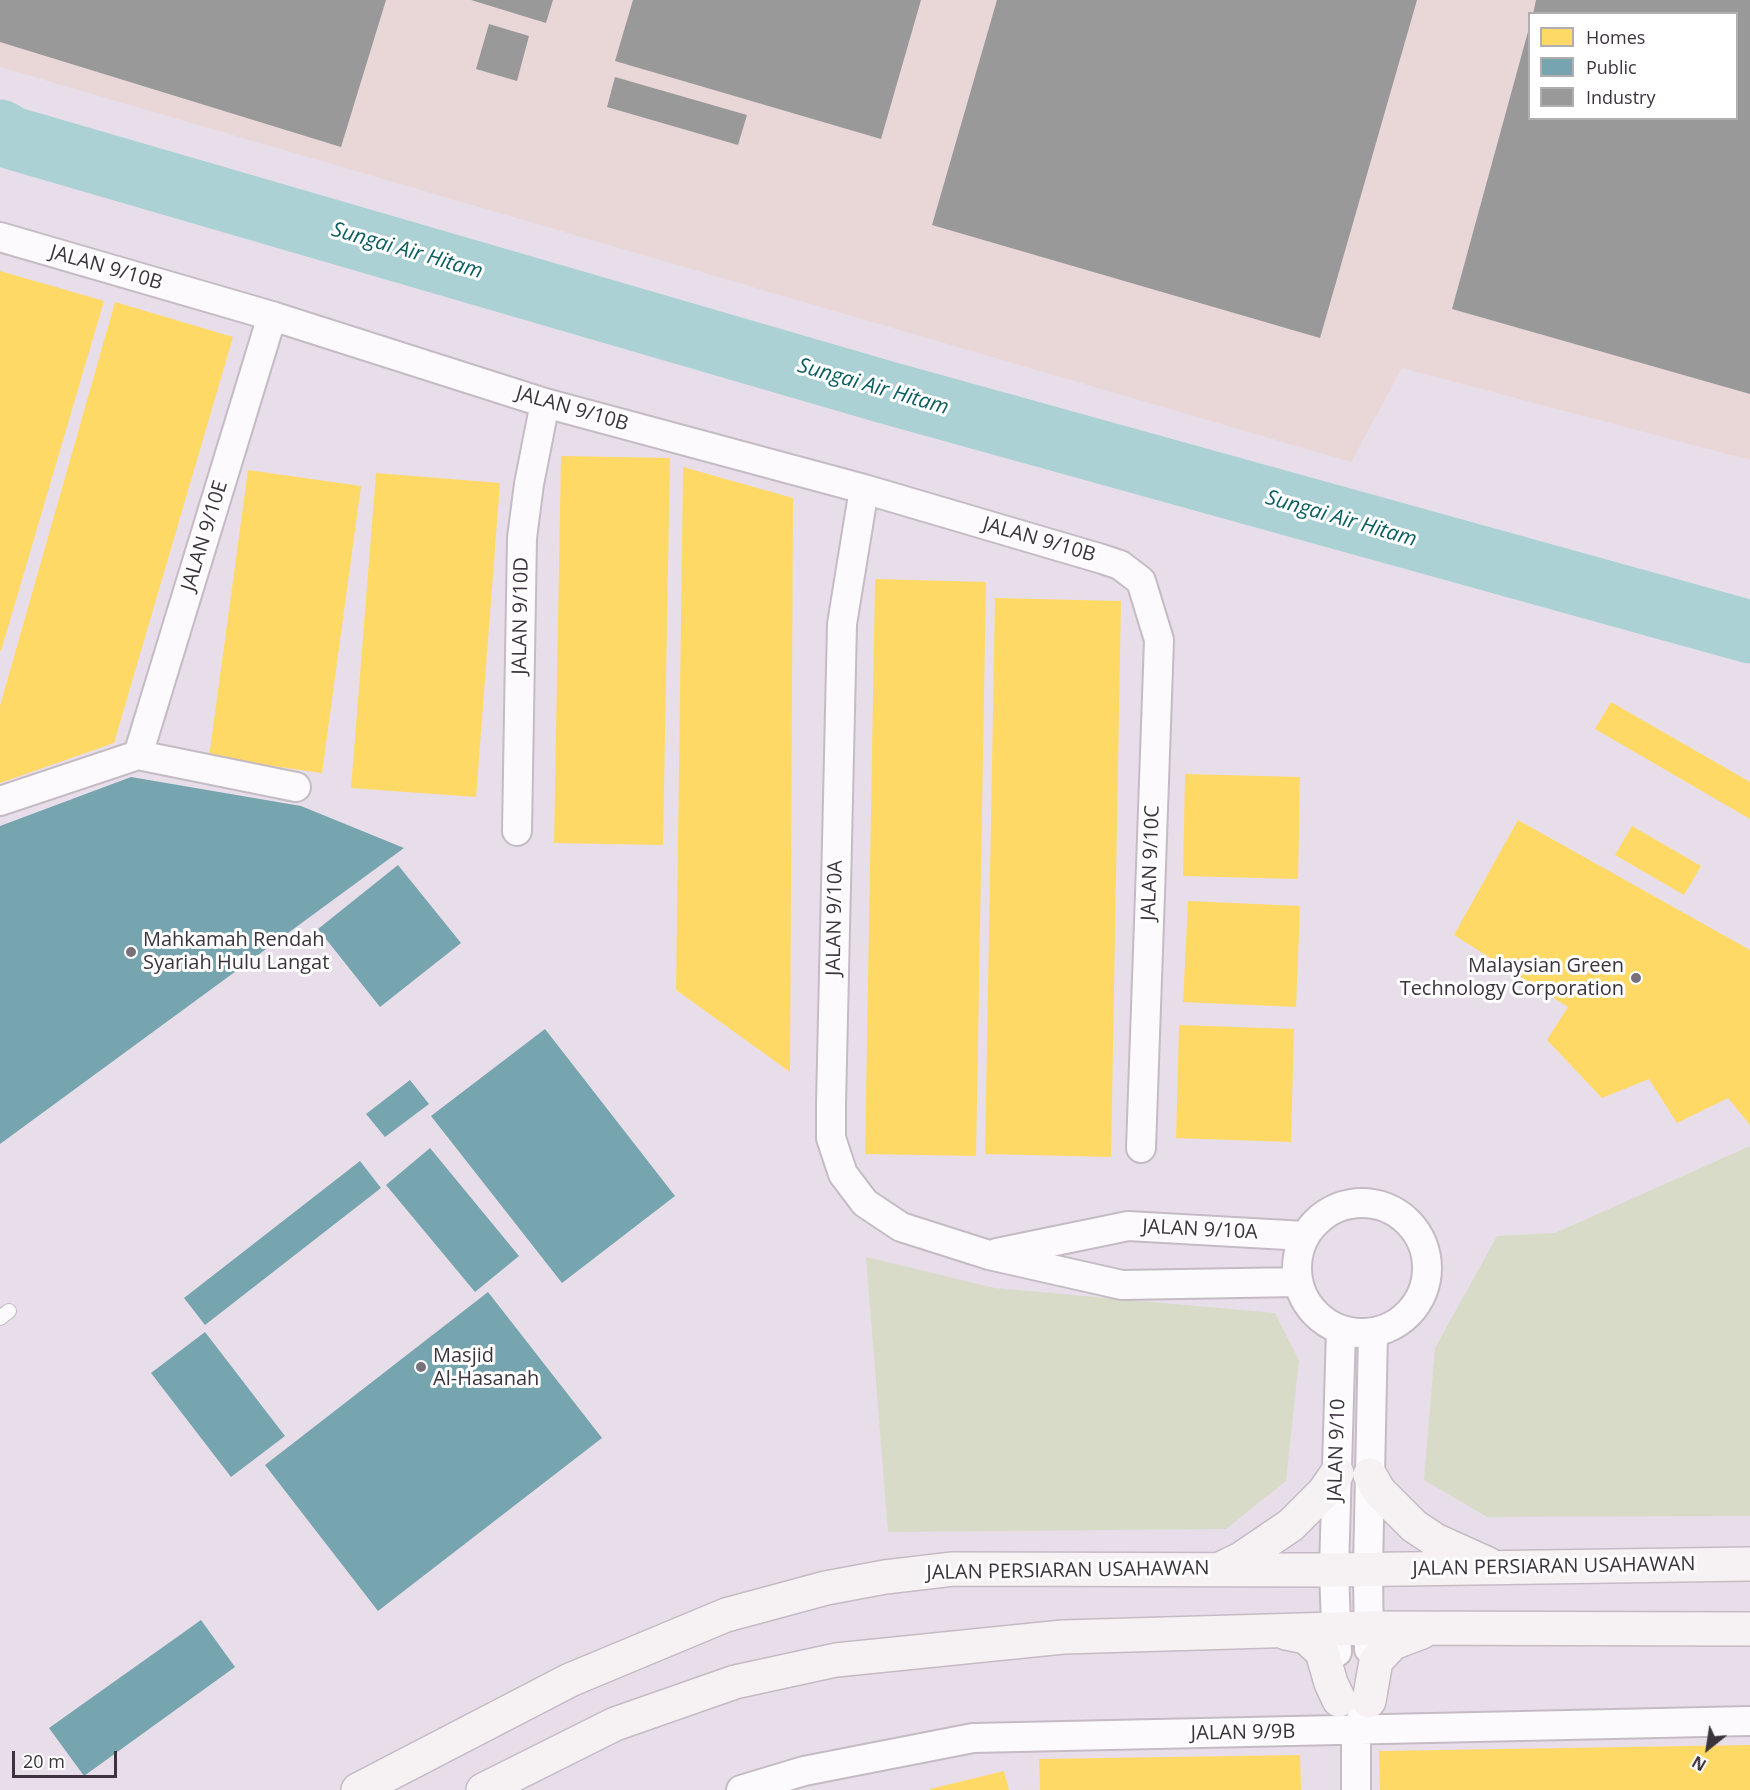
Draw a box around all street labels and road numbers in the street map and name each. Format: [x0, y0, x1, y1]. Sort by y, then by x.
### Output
street label: JALAN 9/10B [47, 240, 165, 296]
street label: JALAN 9/10B [513, 381, 631, 437]
street label: JALAN 9/10E [177, 478, 233, 594]
street label: JALAN 9/10B [980, 512, 1098, 568]
street label: JALAN 9/10D [508, 557, 534, 675]
street label: JALAN 9/10C [1137, 805, 1165, 921]
street label: JALAN 9/10A [822, 860, 848, 976]
street label: JALAN 9/10A [1142, 1215, 1258, 1245]
street label: JALAN 9/10 [1323, 1398, 1351, 1502]
street label: JALAN PERSIARAN USAHAWAN [1412, 1553, 1696, 1581]
street label: JALAN PERSIARAN USAHAWAN [926, 1557, 1210, 1585]
street label: JALAN 9/9B [1191, 1720, 1295, 1746]

